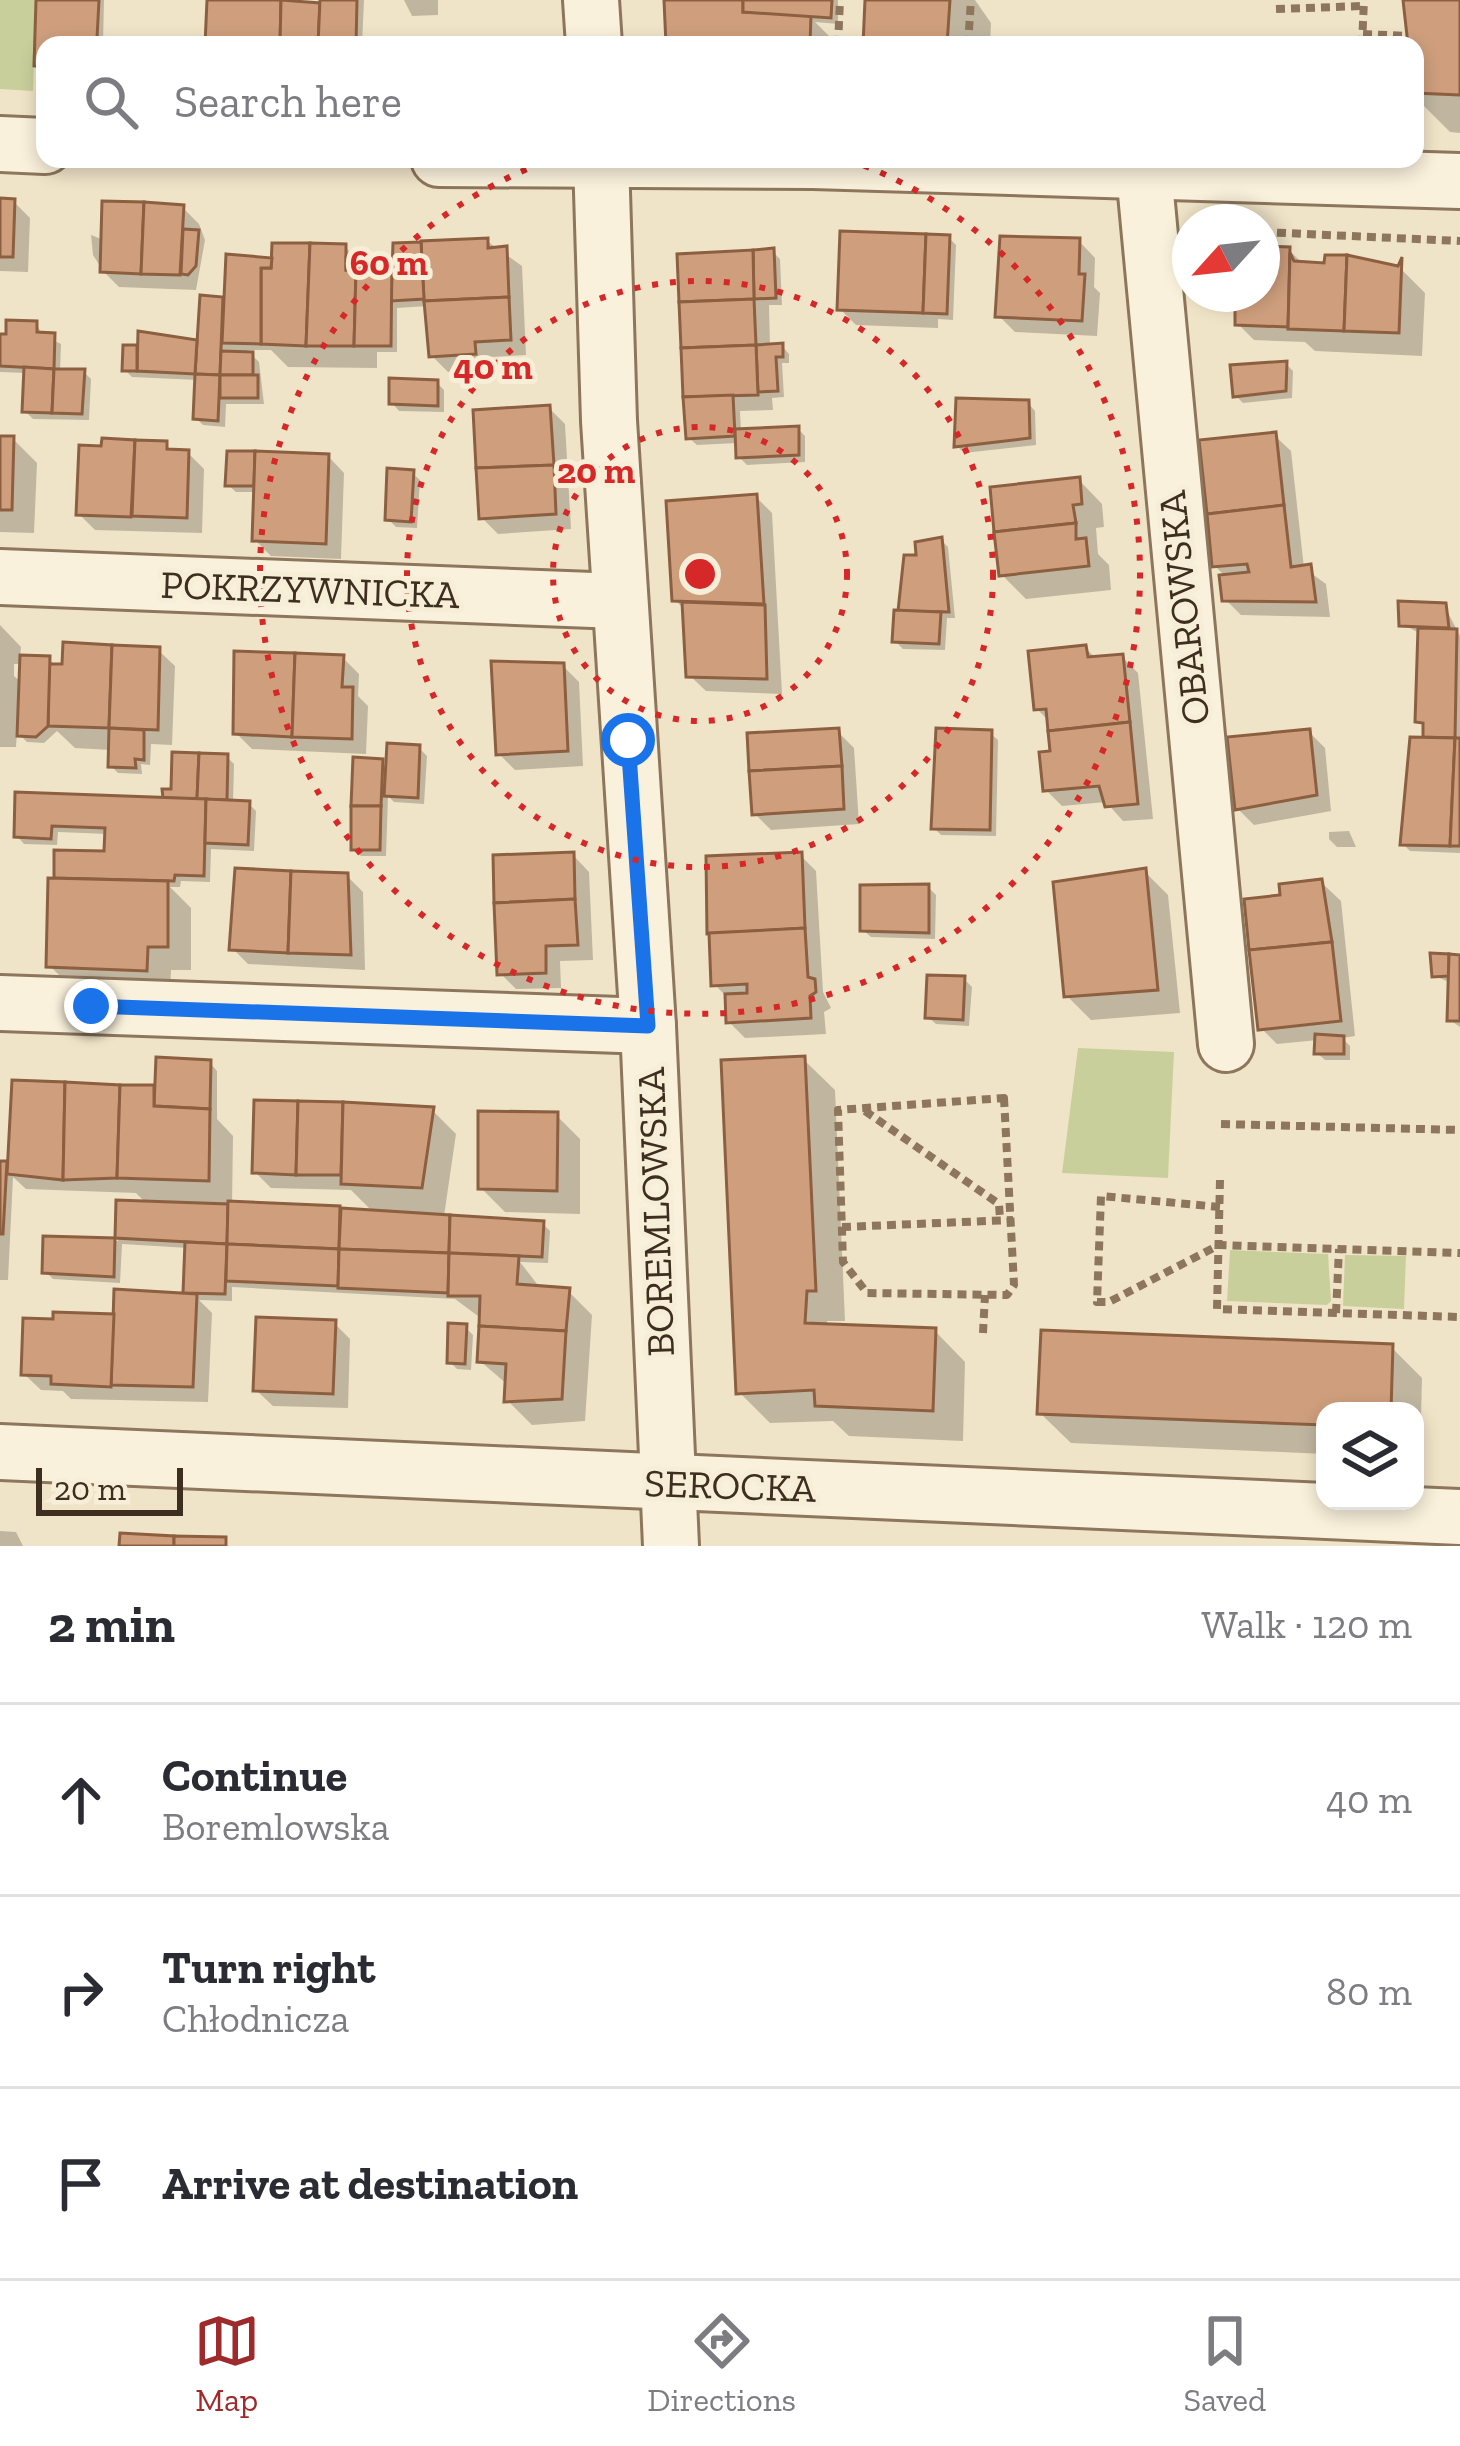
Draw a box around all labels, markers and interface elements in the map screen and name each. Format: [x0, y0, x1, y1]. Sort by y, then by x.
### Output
search box [36, 36, 1424, 168]
icon: search [78, 69, 144, 135]
text: Search here [174, 75, 402, 129]
north arrow [1172, 204, 1280, 312]
text: 60 m [350, 241, 429, 284]
text: 40 m [453, 345, 533, 388]
text: 20 m [557, 449, 636, 492]
street label: OBAROWSKA [1148, 488, 1219, 727]
centre of rings [679, 553, 721, 595]
street label: POKRZYWNICKA [160, 561, 461, 618]
route start [601, 713, 655, 767]
route end [64, 979, 118, 1033]
street label: BOREMLOWSKA [627, 1066, 684, 1357]
map controls [1316, 1402, 1424, 1510]
button: layers [1316, 1402, 1424, 1510]
street label: SEROCKA [643, 1459, 817, 1512]
scale bar [36, 1462, 183, 1515]
text: 20 m [54, 1469, 126, 1508]
text: 2 min [48, 1594, 175, 1655]
text: Walk · 120 m [1201, 1601, 1412, 1648]
text: Continue [162, 1749, 347, 1803]
icon: ahead [48, 1767, 114, 1833]
text: 40 m [1326, 1776, 1412, 1823]
text: Boremlowska [162, 1803, 390, 1850]
text: Turn right [162, 1941, 375, 1995]
icon: right [48, 1959, 114, 2025]
text: 80 m [1326, 1968, 1412, 2015]
text: Chłodnicza [162, 1995, 349, 2042]
icon: arrive [48, 2151, 114, 2217]
text: Arrive at destination [162, 2157, 578, 2211]
tab: Map [194, 2308, 260, 2419]
tab: Directions [647, 2308, 796, 2419]
tab: Saved [1184, 2308, 1266, 2419]

